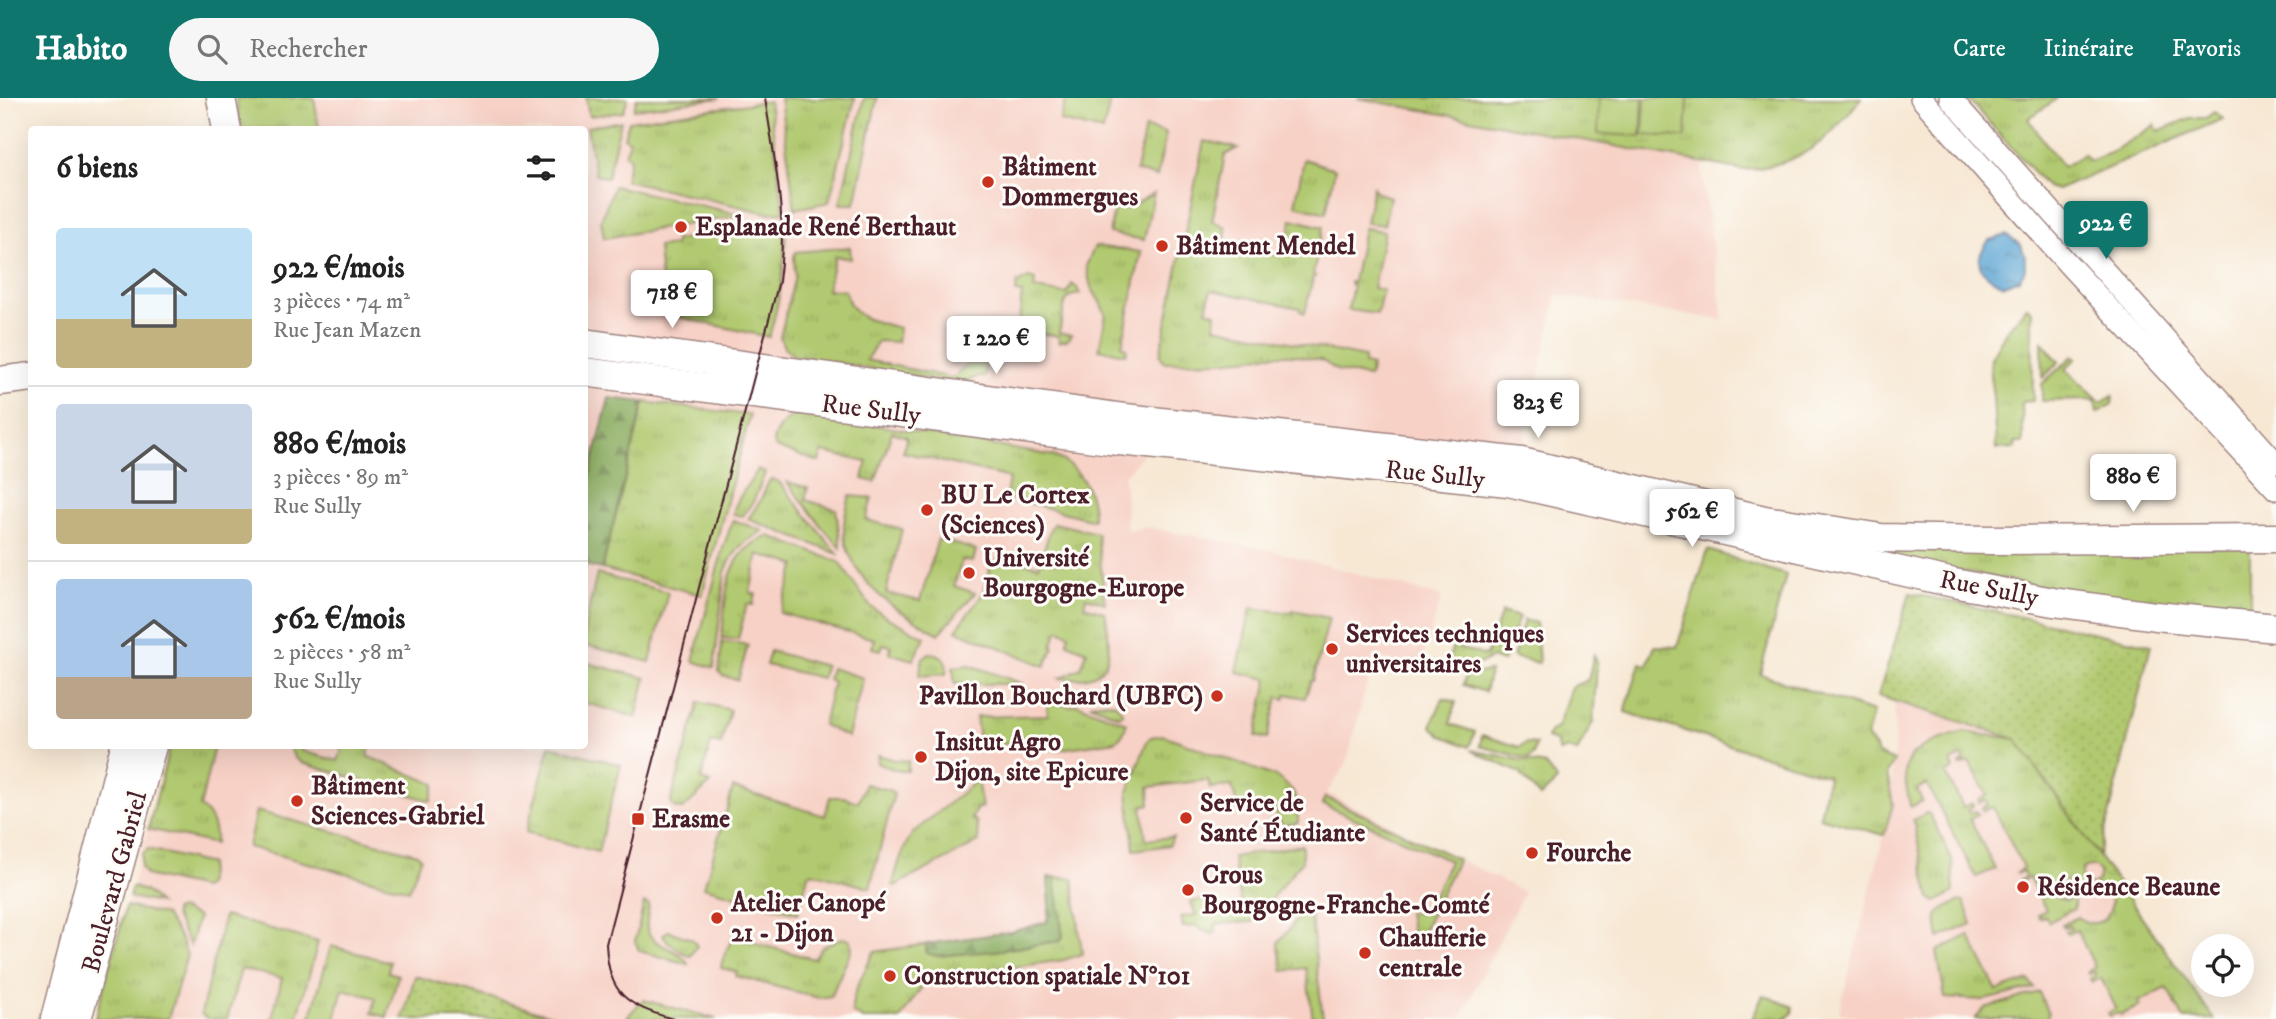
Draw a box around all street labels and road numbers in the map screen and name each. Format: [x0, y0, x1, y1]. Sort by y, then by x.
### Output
street label: Rue Sully [819, 388, 923, 433]
street label: Rue Sully [1384, 453, 1487, 497]
street label: Rue Sully [1937, 563, 2042, 615]
street label: Boulevard Gabriel [75, 787, 155, 977]

